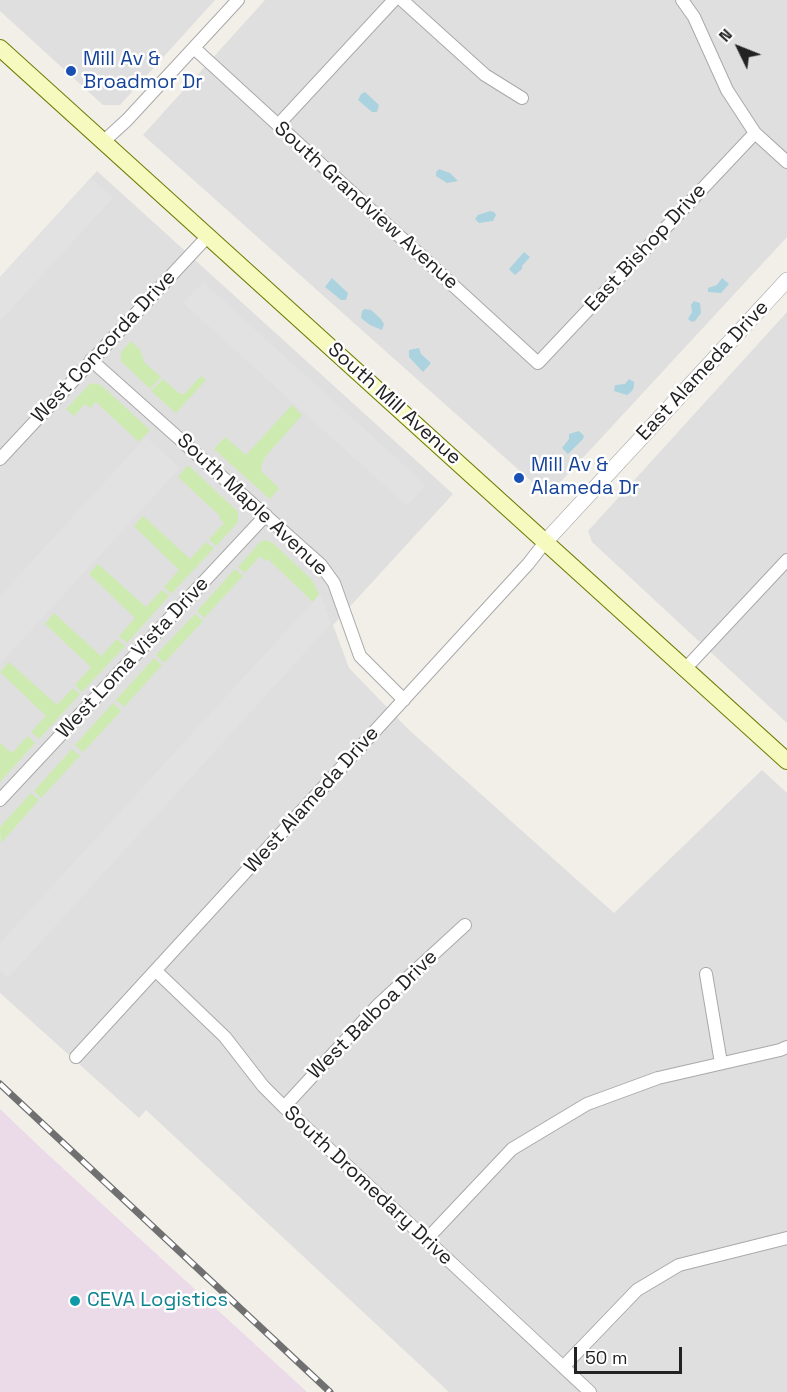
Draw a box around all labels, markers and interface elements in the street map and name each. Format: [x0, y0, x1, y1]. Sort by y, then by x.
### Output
north arrow [709, 18, 769, 78]
text: N [714, 24, 737, 46]
place label: Mill Av & Broadmor Dr [83, 48, 203, 95]
marker: Mill Av & Broadmor Dr [64, 64, 78, 78]
street label: South Grandview Avenue [269, 117, 463, 295]
street label: East Bishop Drive [580, 179, 712, 317]
street label: West Concorda Drive [27, 266, 181, 428]
street label: East Alameda Drive [632, 296, 774, 446]
street label: South Mill Avenue [322, 338, 466, 470]
street label: South Maple Avenue [172, 429, 332, 581]
place label: Mill Av & Alameda Dr [531, 454, 639, 501]
marker: Mill Av & Alameda Dr [512, 471, 526, 485]
street label: West Loma Vista Drive [52, 572, 214, 744]
street label: West Alameda Drive [240, 722, 384, 878]
street label: West Balboa Drive [303, 945, 443, 1085]
street label: South Dromedary Drive [278, 1101, 458, 1271]
place label: CEVA Logistics [87, 1289, 228, 1313]
marker: CEVA Logistics [68, 1294, 82, 1308]
scale bar [577, 1335, 685, 1373]
text: 50 m [585, 1346, 627, 1369]

